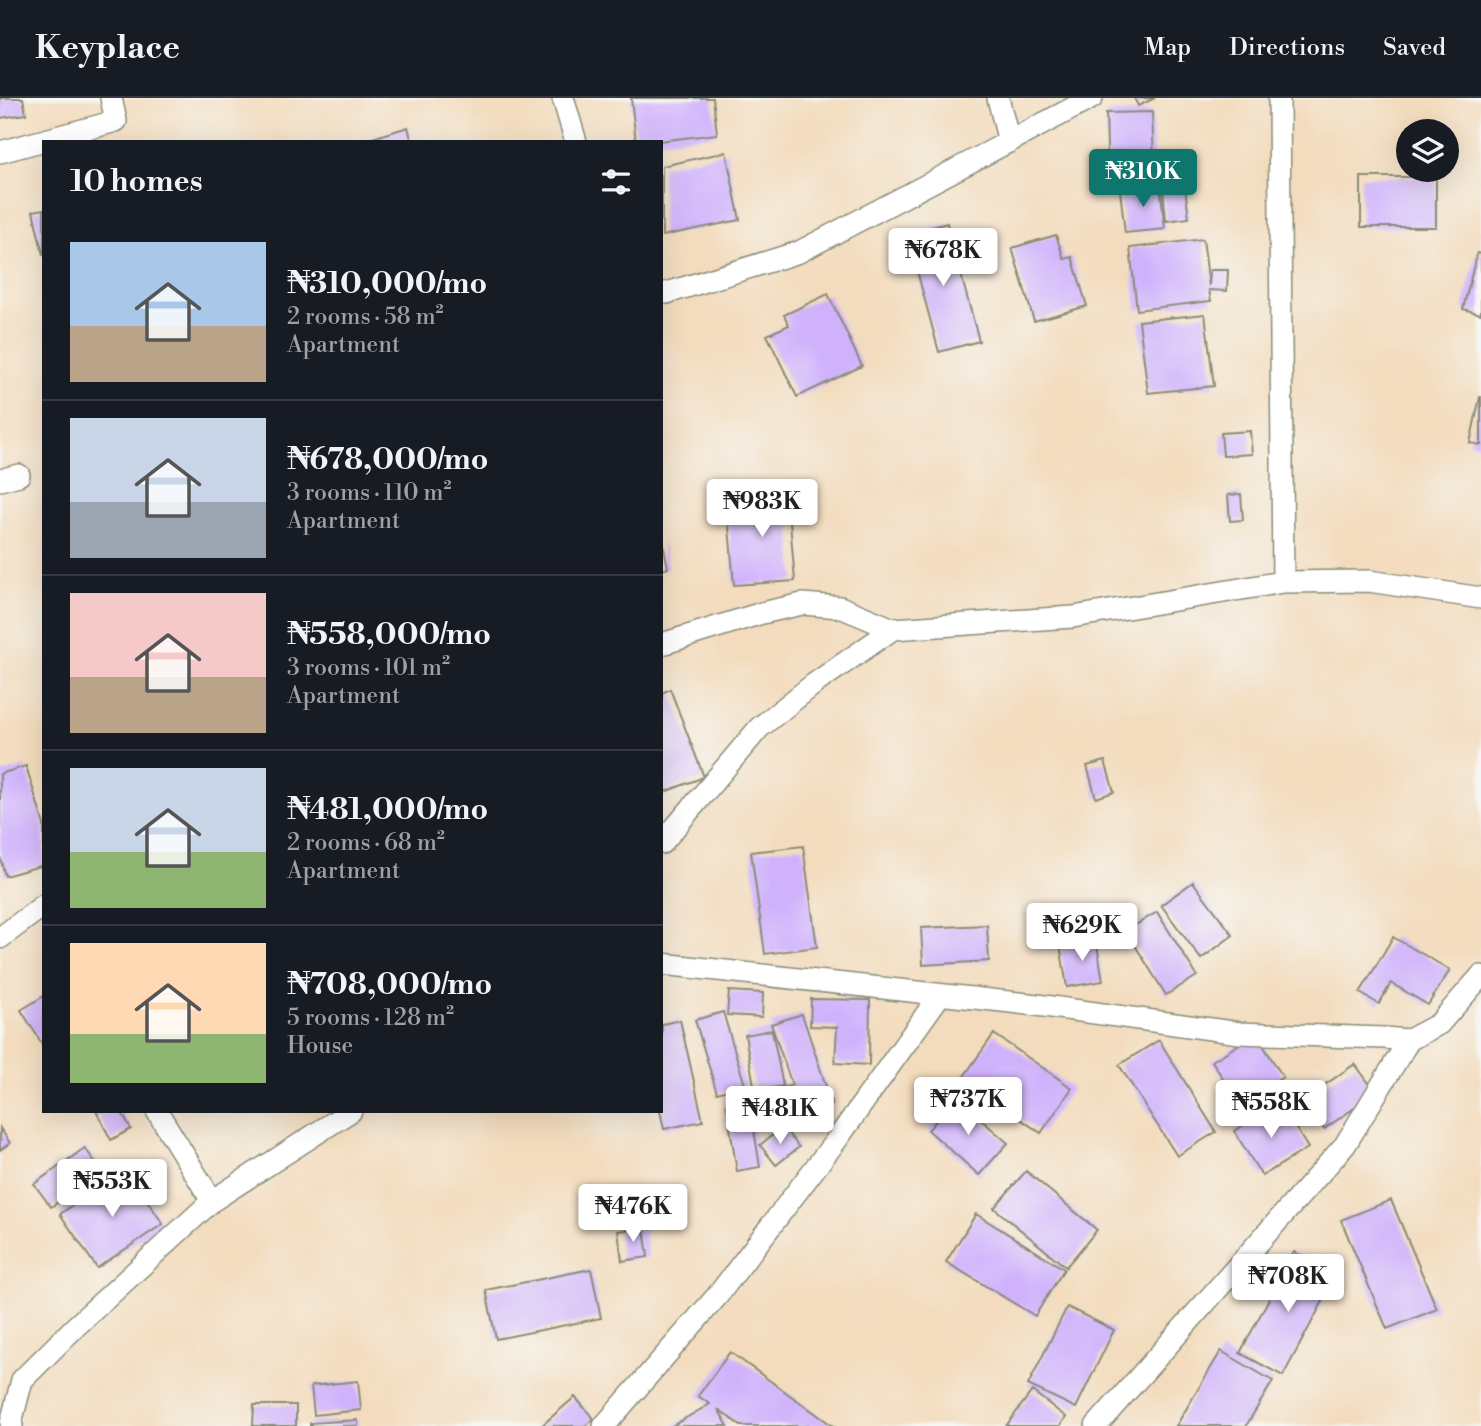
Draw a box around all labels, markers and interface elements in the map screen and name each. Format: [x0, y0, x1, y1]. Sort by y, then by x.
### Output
text: Keyplace [35, 28, 180, 69]
text: Map [1144, 33, 1191, 63]
text: Directions [1229, 33, 1345, 63]
text: Saved [1383, 33, 1446, 63]
map controls [1396, 119, 1459, 182]
button: layers [1396, 119, 1459, 182]
pin: ₦310K [1094, 150, 1192, 209]
text: ₦310K [1105, 158, 1181, 186]
text: 10 homes [70, 163, 203, 201]
icon: filters [597, 163, 635, 201]
pin: ₦678K [894, 228, 992, 288]
text: ₦678K [905, 237, 981, 265]
text: ₦310,000/mo [287, 265, 487, 303]
icon: home [126, 270, 210, 354]
text: 2 rooms · 58 m² [287, 303, 444, 331]
text: Apartment [287, 331, 400, 359]
text: ₦678,000/mo [287, 441, 488, 479]
icon: home [126, 446, 210, 530]
text: 3 rooms · 110 m² [287, 479, 451, 507]
pin: ₦983K [713, 480, 811, 539]
text: ₦983K [723, 488, 801, 516]
text: Apartment [287, 507, 400, 535]
text: ₦558,000/mo [287, 616, 491, 654]
icon: home [126, 621, 210, 705]
text: 3 rooms · 101 m² [287, 654, 450, 682]
text: Apartment [287, 682, 400, 710]
text: ₦481,000/mo [287, 791, 488, 829]
icon: home [126, 796, 210, 880]
text: 2 rooms · 68 m² [287, 829, 445, 857]
text: Apartment [287, 857, 400, 885]
pin: ₦629K [1033, 904, 1131, 963]
text: ₦629K [1042, 912, 1122, 940]
text: ₦708,000/mo [287, 966, 492, 1004]
icon: home [126, 971, 210, 1055]
text: 5 rooms · 128 m² [287, 1004, 454, 1032]
text: House [287, 1032, 353, 1060]
pin: ₦737K [919, 1077, 1017, 1137]
pin: ₦558K [1222, 1080, 1320, 1140]
pin: ₦481K [731, 1086, 829, 1146]
text: ₦737K [930, 1086, 1006, 1114]
text: ₦558K [1232, 1089, 1310, 1117]
text: ₦481K [742, 1095, 818, 1123]
pin: ₦553K [63, 1160, 161, 1219]
text: ₦553K [73, 1168, 151, 1196]
pin: ₦476K [584, 1184, 682, 1244]
text: ₦476K [594, 1193, 672, 1221]
pin: ₦708K [1239, 1254, 1337, 1314]
text: ₦708K [1248, 1263, 1328, 1291]

